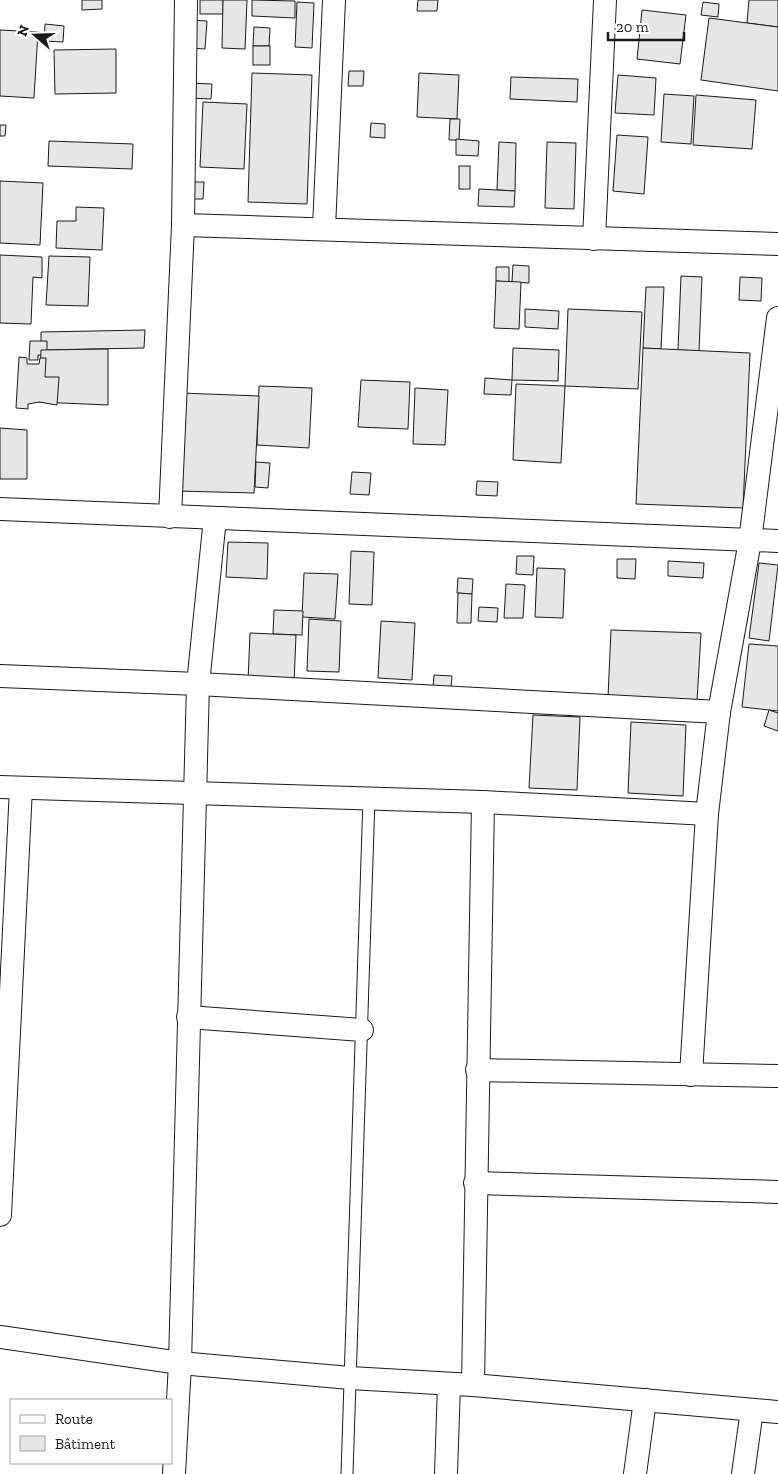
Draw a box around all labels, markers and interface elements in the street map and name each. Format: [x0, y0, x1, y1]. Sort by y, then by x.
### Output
north arrow [10, 10, 60, 60]
scale bar [608, 10, 684, 42]
text: 20 m [616, 18, 649, 36]
text: N [13, 22, 33, 39]
legend [10, 1399, 172, 1464]
text: Route [55, 1410, 93, 1428]
text: Bâtiment [55, 1435, 116, 1453]

